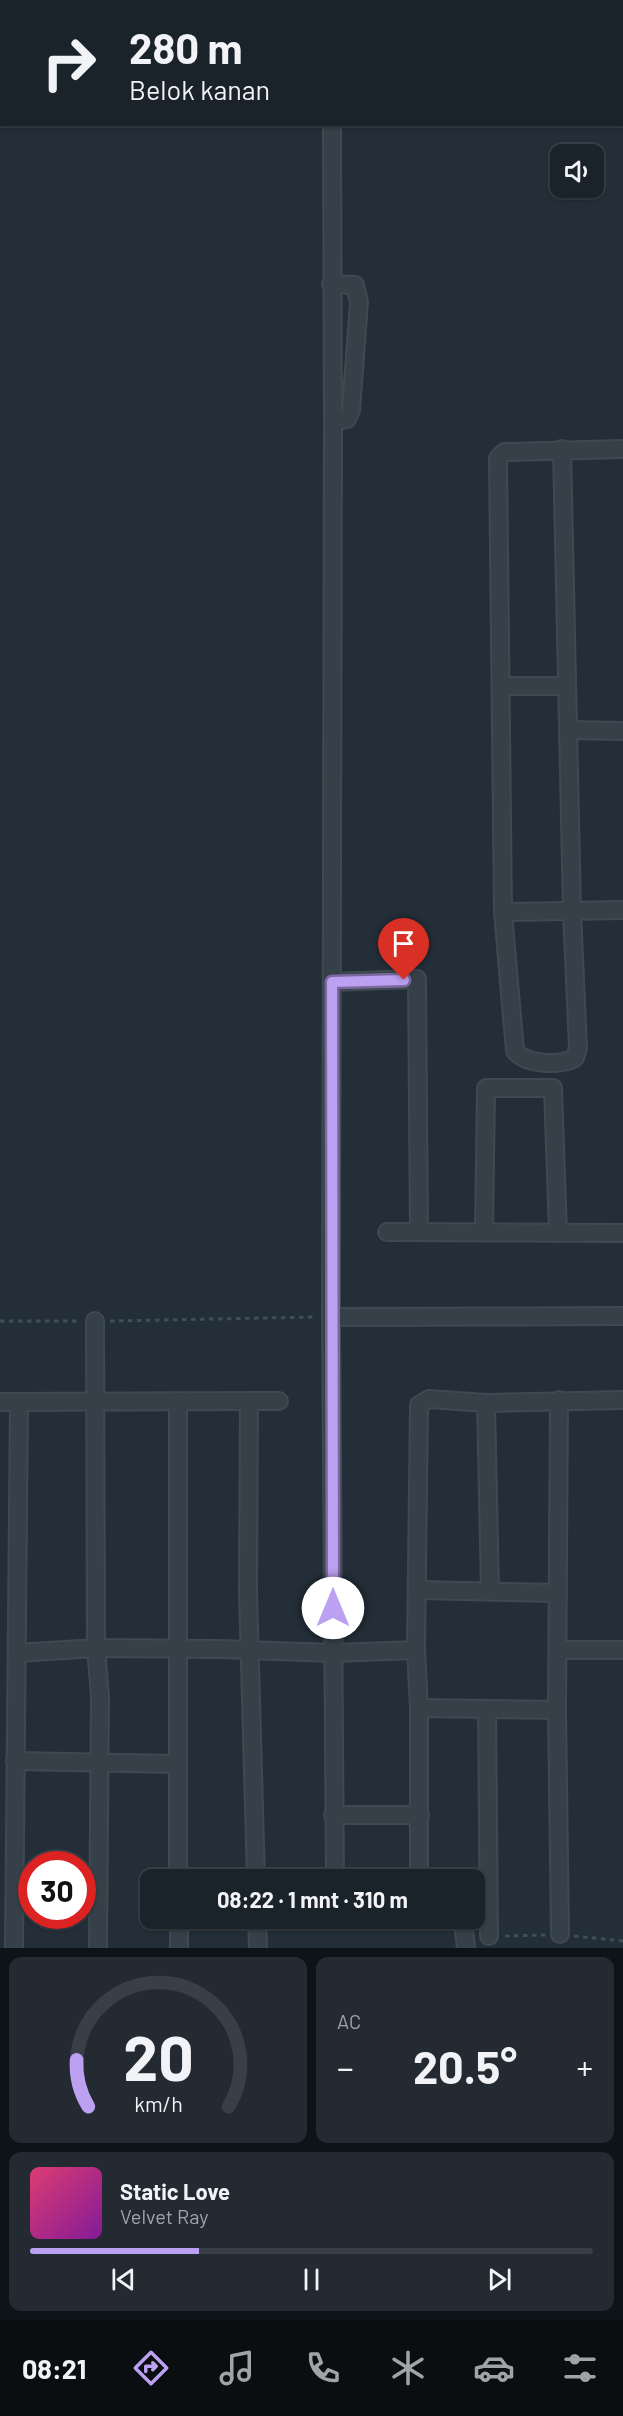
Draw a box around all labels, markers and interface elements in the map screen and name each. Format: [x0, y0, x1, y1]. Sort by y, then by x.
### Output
text: 280 m [129, 22, 243, 72]
icon: right [30, 24, 108, 102]
text: Belok kanan [129, 73, 270, 105]
map controls [550, 144, 604, 198]
button: sound [550, 144, 604, 198]
pin [378, 918, 429, 980]
icon: arrive [387, 927, 420, 960]
position arrow [301, 1576, 365, 1640]
speed limit sign: 30 [18, 1851, 96, 1929]
text: 08:22 · 1 mnt · 310 m [217, 1886, 408, 1912]
text: AC [337, 2009, 361, 2033]
text: 20 [123, 2019, 193, 2093]
text: 20.5° [413, 2039, 517, 2093]
text: − [337, 2047, 354, 2087]
text: + [577, 2047, 593, 2087]
text: km/h [134, 2091, 182, 2116]
text: Static Love [120, 2178, 230, 2204]
text: Velvet Ray [120, 2204, 209, 2228]
icon: previous [107, 2263, 140, 2296]
icon: pause [295, 2263, 328, 2296]
icon: next [483, 2263, 516, 2296]
icon: directions [130, 2347, 172, 2389]
icon: music [216, 2347, 258, 2389]
icon: phone [302, 2347, 344, 2389]
icon: climate [387, 2347, 429, 2389]
icon: car [473, 2347, 515, 2389]
icon: filters [559, 2347, 601, 2389]
text: 08:21 [22, 2352, 86, 2384]

